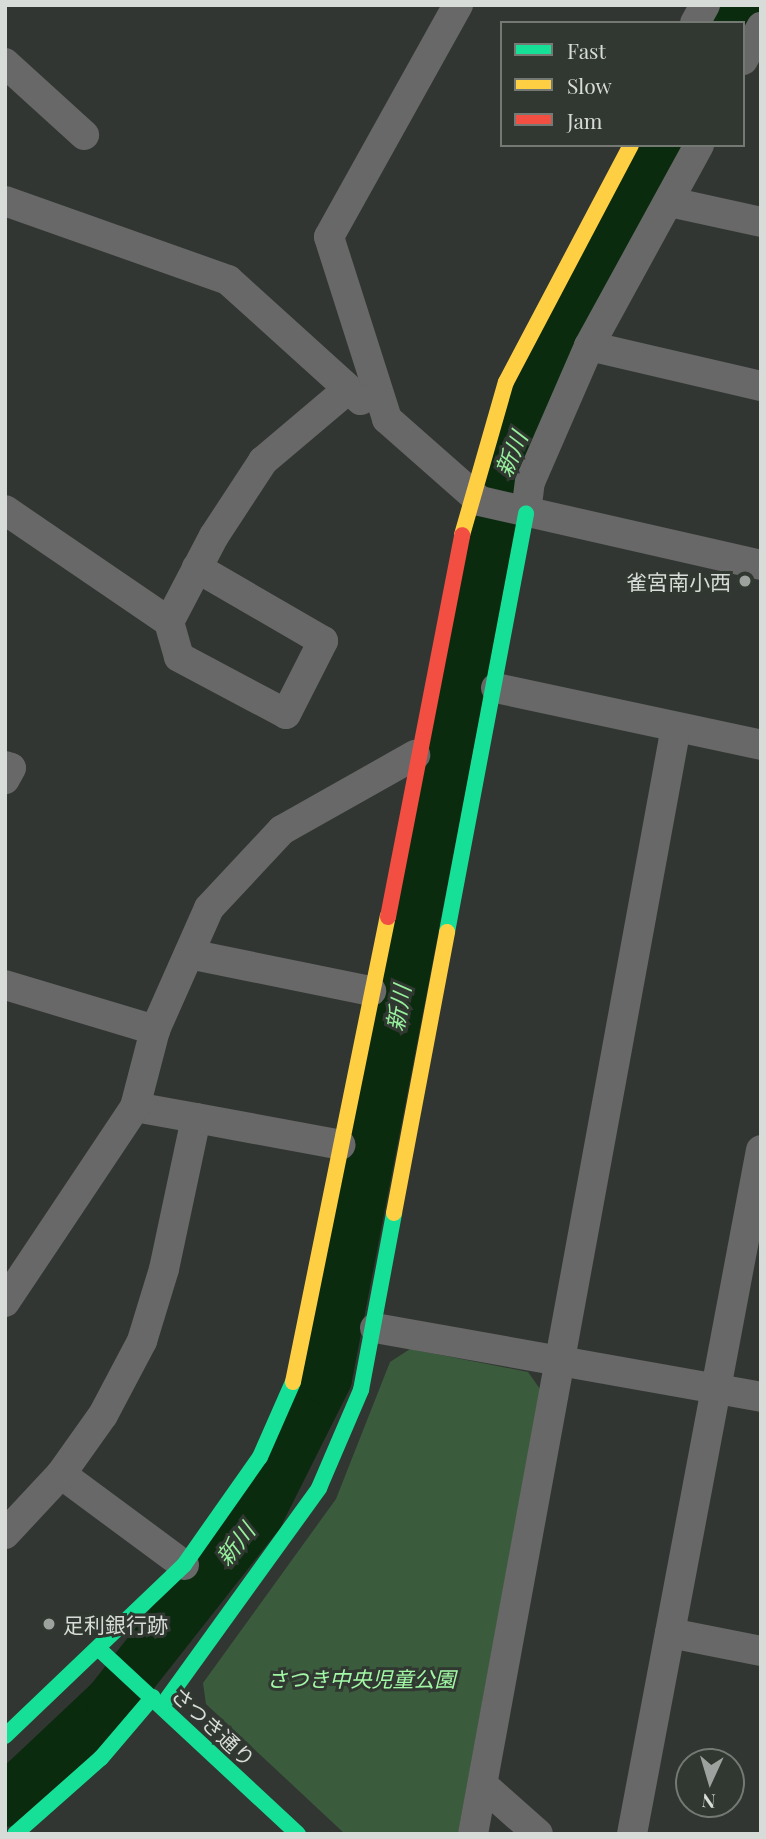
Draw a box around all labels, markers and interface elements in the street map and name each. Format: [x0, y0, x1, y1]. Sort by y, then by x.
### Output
legend [500, 21, 745, 147]
text: Fast [567, 36, 606, 64]
text: Slow [567, 71, 612, 99]
text: Jam [567, 106, 603, 134]
water label: 新川 [489, 427, 533, 481]
place label: 雀宮南小西 [626, 568, 731, 594]
marker: 雀宮南小西 [737, 573, 753, 589]
water label: 新川 [380, 983, 416, 1033]
water label: 新川 [210, 1517, 260, 1571]
place label: 足利銀行跡 [63, 1611, 168, 1637]
marker: 足利銀行跡 [41, 1616, 57, 1632]
park label: さつき中央児童公園 [267, 1665, 455, 1691]
street label: さつき通り [167, 1681, 261, 1771]
north arrow [675, 1748, 745, 1818]
text: N [701, 1789, 716, 1815]

